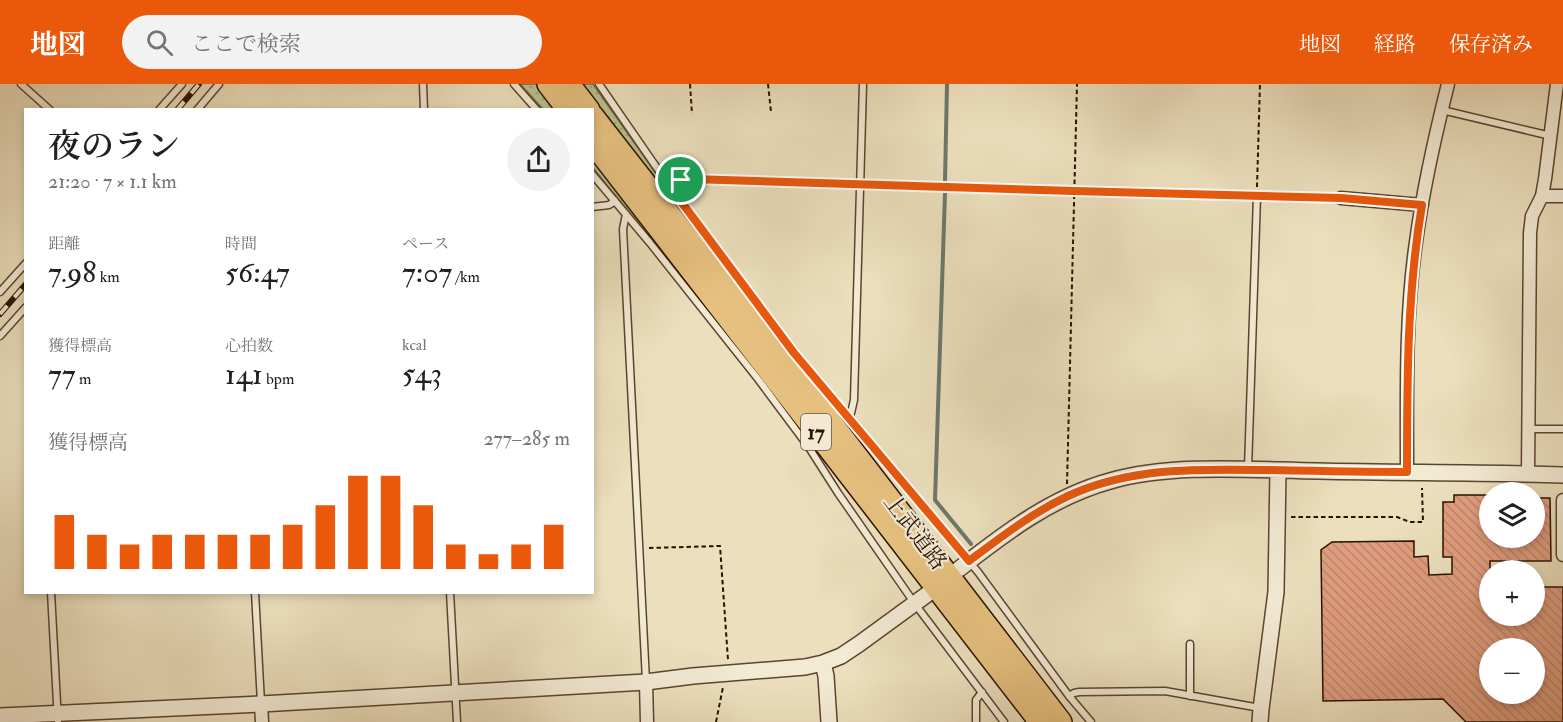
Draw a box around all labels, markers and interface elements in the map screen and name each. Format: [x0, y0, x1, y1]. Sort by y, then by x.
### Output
search box [122, 15, 542, 69]
icon: search [143, 26, 176, 59]
text: 地図 [30, 28, 86, 63]
text: ここで検索 [191, 30, 301, 58]
text: 地図 [1299, 31, 1341, 58]
text: 経路 [1374, 31, 1416, 58]
text: 保存済み [1449, 31, 1533, 58]
text: 夜のラン [48, 126, 180, 167]
button: share [507, 128, 570, 191]
pin [655, 154, 706, 205]
icon: arrive [664, 163, 697, 196]
text: 21:20 · 7 × 1.1 km [48, 169, 177, 194]
text: 距離 [48, 234, 80, 254]
text: 時間 [225, 234, 257, 254]
text: ペース [402, 234, 449, 254]
text: 7.98 [48, 254, 96, 291]
text: 56:47 [225, 254, 290, 291]
text: 7:07 [402, 254, 452, 291]
text: km [96, 267, 120, 287]
text: /km [452, 267, 480, 287]
text: kcal [402, 335, 427, 355]
text: 獲得標高 [48, 336, 112, 356]
text: 心拍数 [225, 336, 273, 356]
text: 543 [402, 355, 442, 392]
text: 77 [48, 356, 76, 393]
text: 141 [225, 356, 263, 393]
text: m [76, 369, 91, 389]
text: bpm [263, 369, 294, 389]
road number: 17 [801, 414, 831, 450]
text: 277–285 m [483, 426, 570, 451]
text: 獲得標高 [48, 430, 128, 455]
map controls [1479, 482, 1545, 704]
button: layers [1479, 482, 1545, 548]
street label: 上武道路 [877, 488, 953, 576]
button: + [1479, 560, 1545, 626]
button: − [1479, 638, 1545, 704]

